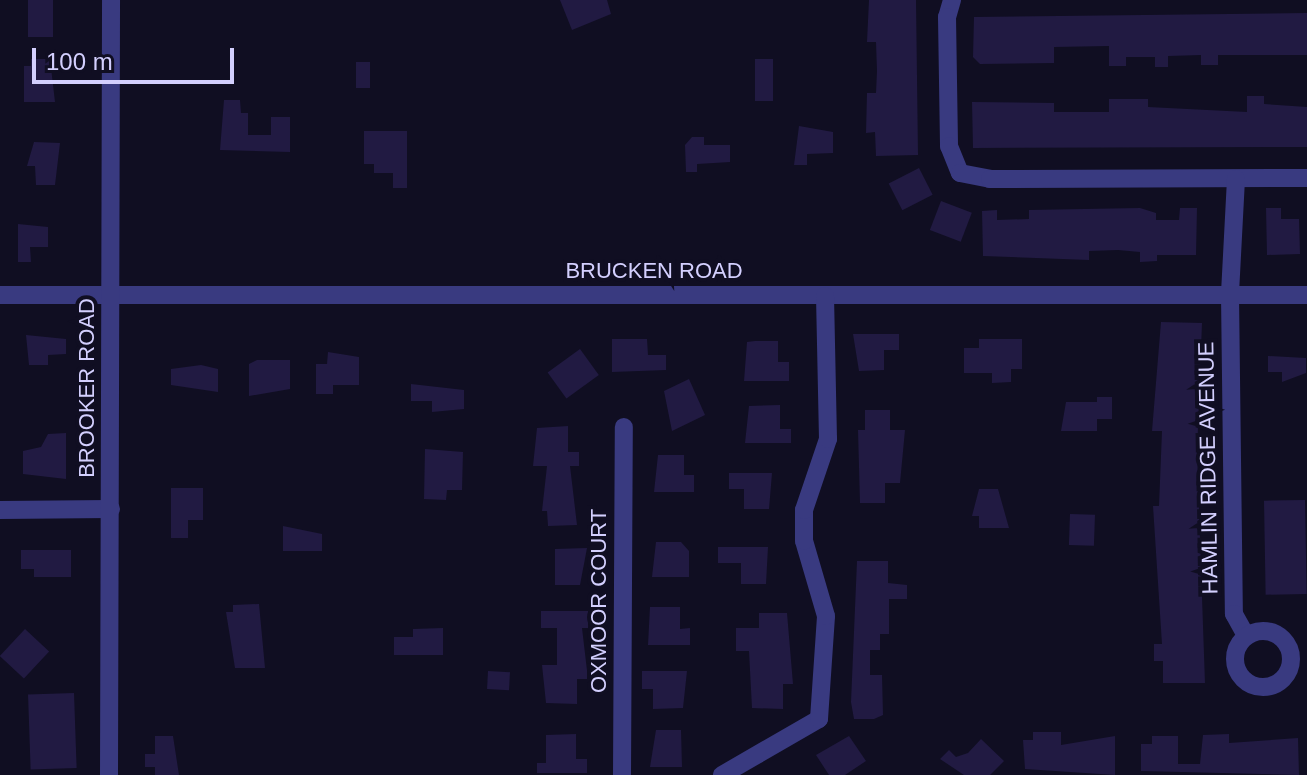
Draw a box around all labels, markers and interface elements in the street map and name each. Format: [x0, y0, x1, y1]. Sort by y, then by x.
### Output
scale bar [36, 32, 238, 82]
text: 100 m [46, 48, 113, 75]
street label: BRUCKEN ROAD [565, 258, 743, 284]
street label: BROOKER ROAD [74, 298, 100, 478]
street label: HAMLIN RIDGE AVENUE [1193, 341, 1223, 595]
street label: OXMOOR COURT [586, 509, 612, 693]

